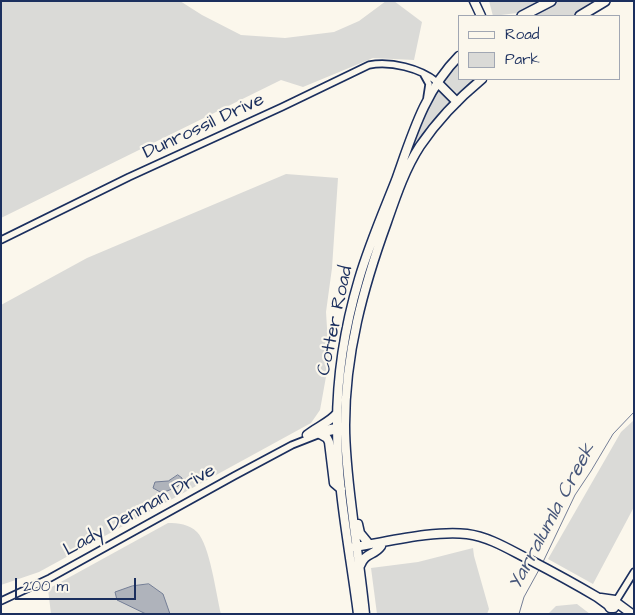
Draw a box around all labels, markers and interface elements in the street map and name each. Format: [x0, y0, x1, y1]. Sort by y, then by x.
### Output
legend [458, 15, 620, 80]
text: Road [505, 24, 539, 45]
text: Park [505, 49, 540, 70]
street label: Dunrossil Drive [140, 89, 268, 165]
street label: Cotter Road [313, 264, 359, 378]
water label: Yarralumla Creek [504, 440, 602, 594]
street label: Lady Denman Drive [60, 460, 220, 562]
scale bar [18, 568, 139, 600]
text: 200 m [23, 576, 68, 597]

